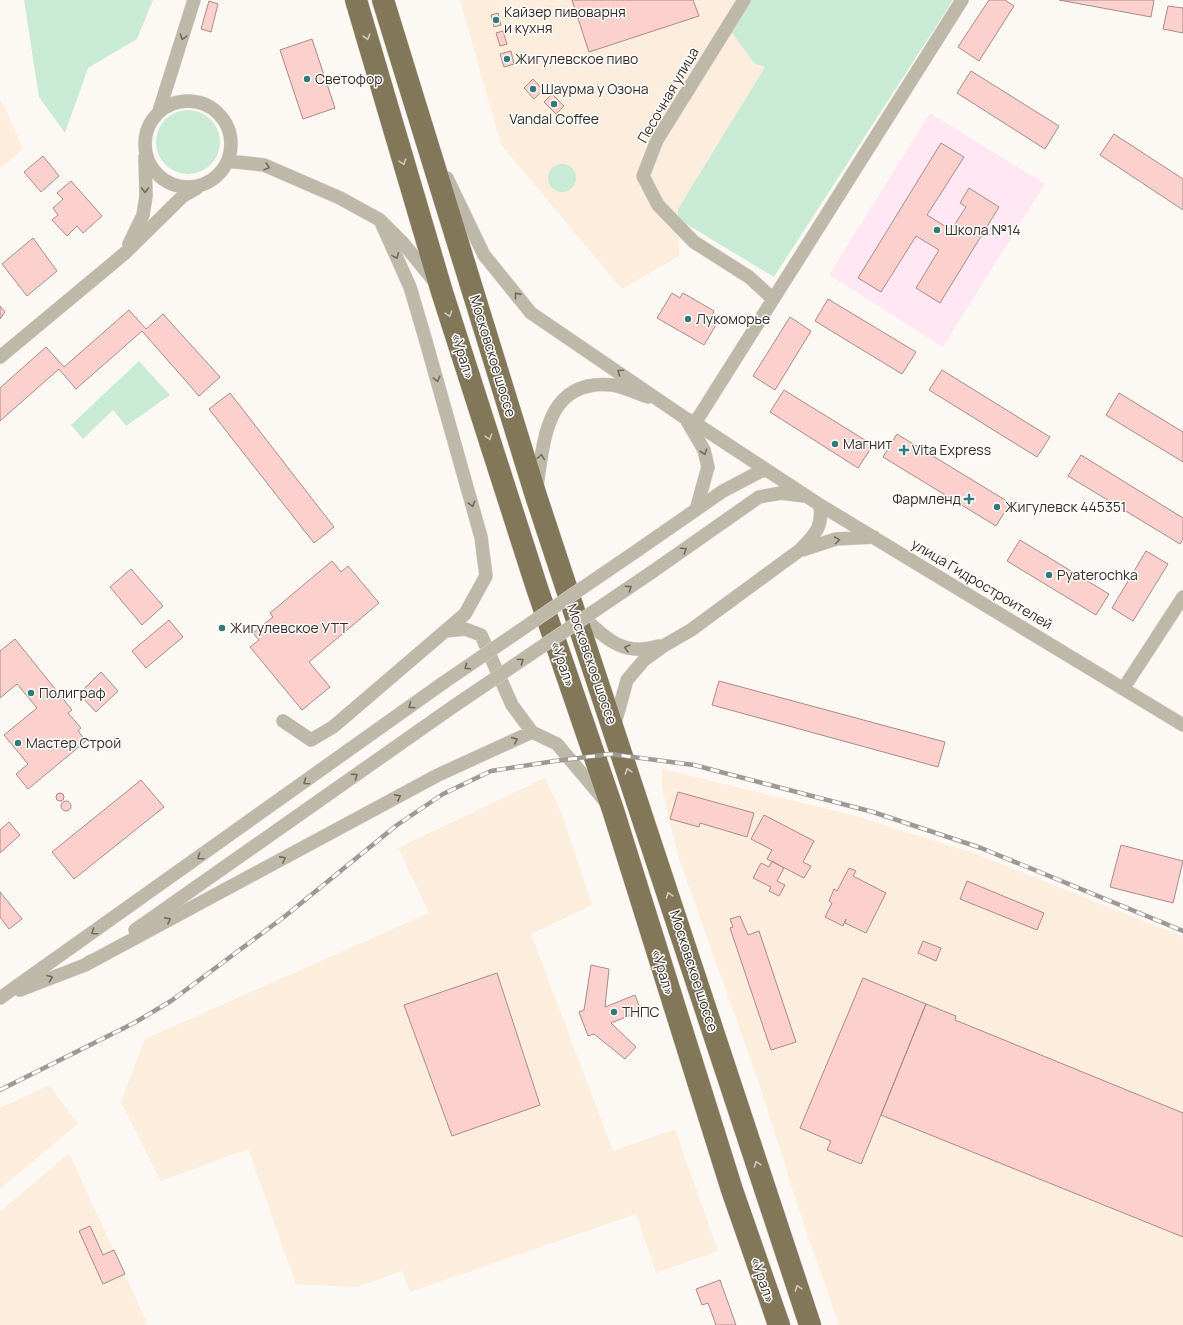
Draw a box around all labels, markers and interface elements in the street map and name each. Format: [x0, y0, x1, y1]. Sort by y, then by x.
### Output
place label: Кайзер пивоварня и кухня [504, 2, 626, 37]
marker: Кайзер пивоварня и кухня [491, 15, 501, 25]
one-way arrow [179, 33, 187, 40]
one-way arrow [362, 34, 371, 41]
street label: Песочная улица [632, 43, 703, 146]
place label: Жигулевское пиво [515, 49, 638, 68]
marker: Жигулевское пиво [502, 54, 512, 64]
place label: Светофор [315, 69, 382, 88]
marker: Светофор [302, 74, 312, 84]
place label: Шаурма у Озона [541, 79, 648, 98]
marker: Шаурма у Озона [528, 84, 538, 94]
marker: Vandal Coffee [549, 99, 559, 109]
place label: Vandal Coffee [509, 109, 599, 128]
one-way arrow [398, 159, 407, 166]
one-way arrow [263, 162, 270, 170]
one-way arrow [141, 187, 149, 193]
place label: Школа №14 [945, 220, 1021, 239]
marker: Школа №14 [932, 225, 942, 235]
one-way arrow [391, 252, 399, 259]
street label: Московское шоссе [466, 293, 521, 419]
one-way arrow [514, 293, 521, 300]
place label: Лукоморье [696, 309, 770, 328]
one-way arrow [444, 310, 453, 317]
marker: Лукоморье [683, 314, 693, 324]
street label: «Урал» [447, 330, 480, 381]
one-way arrow [617, 369, 624, 377]
one-way arrow [432, 375, 441, 382]
one-way arrow [484, 434, 493, 441]
place label: Магнит [843, 434, 892, 453]
marker: Магнит [830, 439, 840, 449]
place label: Vita Express [912, 440, 991, 459]
marker: Vita Express [899, 445, 909, 455]
one-way arrow [699, 449, 708, 456]
one-way arrow [536, 454, 545, 460]
place label: Фармленд [892, 489, 961, 508]
marker: Фармленд [964, 494, 974, 504]
place label: Жигулевск 445351 [1005, 497, 1126, 516]
one-way arrow [467, 501, 475, 508]
marker: Жигулевск 445351 [992, 502, 1002, 512]
street label: улица Гидростроителей [908, 534, 1056, 633]
one-way arrow [834, 536, 840, 544]
one-way arrow [679, 548, 686, 555]
place label: Pyaterochka [1057, 565, 1138, 584]
marker: Pyaterochka [1044, 570, 1054, 580]
one-way arrow [625, 585, 632, 593]
street label: Московское шоссе [563, 601, 622, 727]
place label: Жигулевское УТТ [230, 618, 349, 637]
marker: Жигулевское УТТ [217, 623, 227, 633]
street label: «Урал» [547, 638, 580, 689]
one-way arrow [624, 644, 630, 652]
one-way arrow [517, 659, 524, 666]
one-way arrow [465, 662, 472, 669]
place label: Полиграф [39, 683, 106, 702]
marker: Полиграф [26, 688, 36, 698]
one-way arrow [409, 701, 416, 708]
place label: Мастер Строй [26, 733, 121, 752]
one-way arrow [510, 737, 518, 745]
marker: Мастер Строй [13, 738, 23, 748]
one-way arrow [624, 768, 633, 775]
one-way arrow [351, 774, 358, 781]
one-way arrow [303, 777, 310, 784]
one-way arrow [393, 794, 401, 802]
one-way arrow [197, 852, 204, 859]
one-way arrow [279, 856, 286, 863]
one-way arrow [665, 891, 673, 898]
street label: Московское шоссе [666, 908, 723, 1034]
one-way arrow [164, 917, 172, 925]
one-way arrow [91, 927, 98, 934]
street label: «Урал» [647, 946, 679, 997]
one-way arrow [46, 975, 53, 983]
place label: ТНПС [622, 1002, 660, 1021]
marker: ТНПС [609, 1007, 619, 1017]
one-way arrow [754, 1161, 762, 1168]
street label: «Урал» [747, 1254, 780, 1305]
one-way arrow [794, 1285, 803, 1292]

